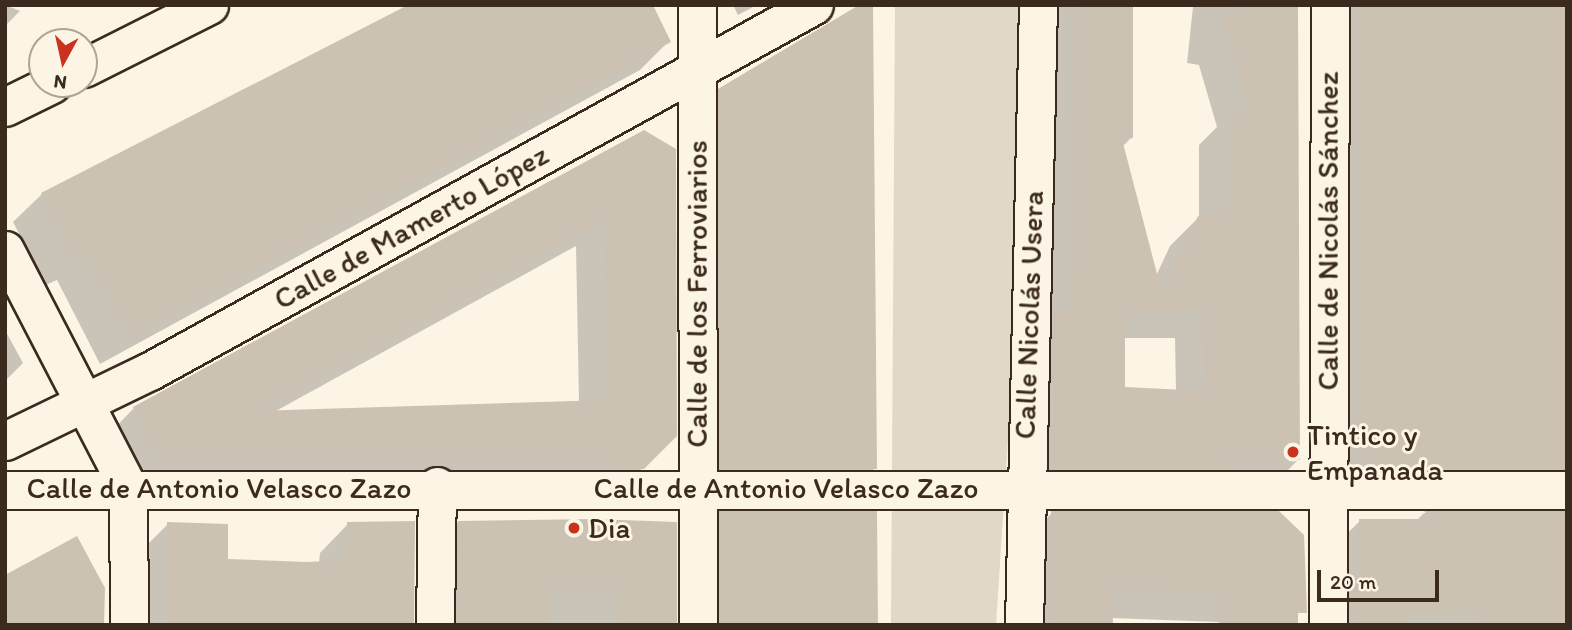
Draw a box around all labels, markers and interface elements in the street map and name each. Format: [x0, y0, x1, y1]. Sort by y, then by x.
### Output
north arrow [28, 28, 98, 98]
text: N [52, 70, 68, 95]
street label: Calle de Nicolás Sánchez [1310, 71, 1346, 391]
street label: Calle de Mamerto López [268, 137, 554, 317]
street label: Calle de los Ferroviarios [679, 141, 715, 447]
street label: Calle Nicolás Usera [1007, 190, 1051, 440]
place label: Tintico y Empanada [1307, 417, 1443, 488]
marker: Tintico y Empanada [1285, 444, 1301, 460]
street label: Calle de Antonio Velasco Zazo [26, 470, 412, 506]
street label: Calle de Antonio Velasco Zazo [593, 470, 979, 506]
place label: Dia [588, 510, 630, 546]
marker: Dia [566, 520, 582, 536]
scale bar [1320, 556, 1442, 600]
text: 20 m [1330, 569, 1376, 594]

